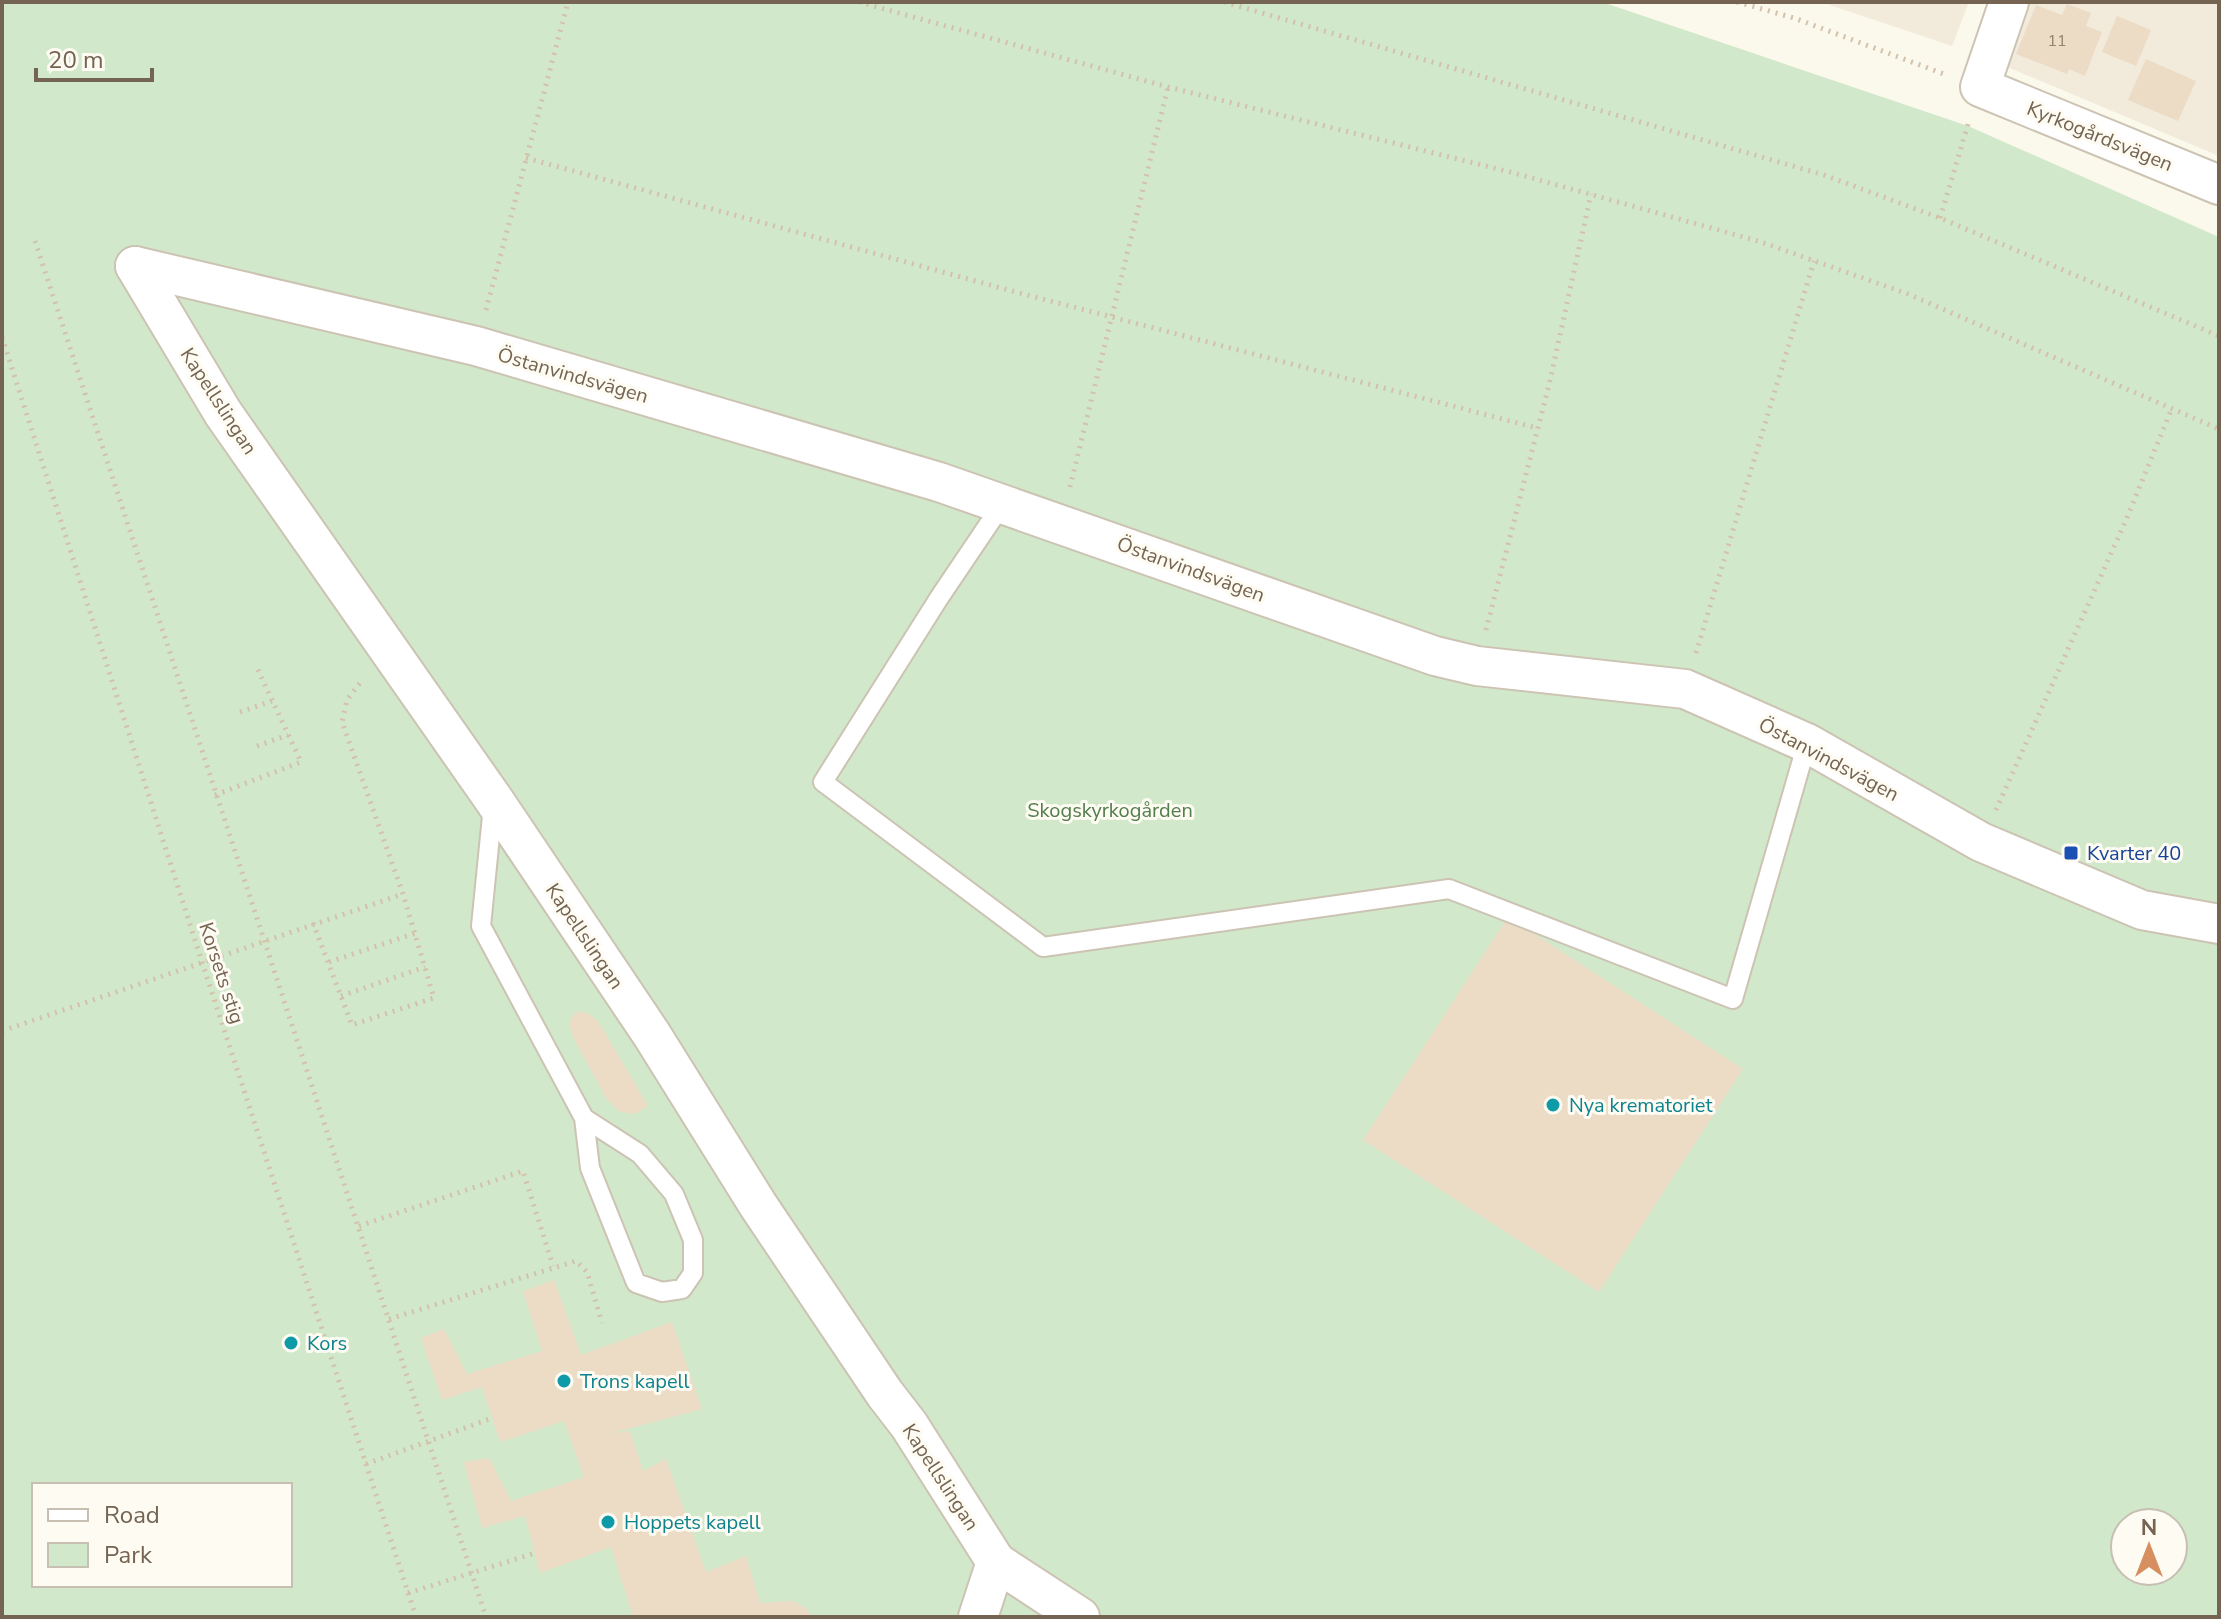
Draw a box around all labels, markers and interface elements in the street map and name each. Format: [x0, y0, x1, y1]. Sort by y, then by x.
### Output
house number: 11 [2047, 30, 2067, 52]
scale bar [36, 32, 152, 82]
text: 20 m [48, 44, 104, 76]
street label: Kyrkogårdsvägen [2023, 95, 2177, 178]
street label: Östanvindsvägen [494, 341, 651, 410]
street label: Kapellslingan [174, 343, 263, 460]
street label: Östanvindsvägen [1113, 530, 1269, 609]
street label: Östanvindsvägen [1754, 711, 1904, 808]
park label: Skogskyrkogården [1027, 797, 1193, 824]
place label: Kvarter 40 [2087, 840, 2181, 867]
marker: Kvarter 40 [2062, 844, 2080, 862]
street label: Kapellslingan [539, 878, 630, 995]
street label: Korsets stig [192, 919, 251, 1027]
place label: Nya krematoriet [1569, 1092, 1713, 1119]
marker: Nya krematoriet [1544, 1096, 1562, 1114]
place label: Kors [307, 1330, 347, 1357]
marker: Kors [282, 1334, 300, 1352]
place label: Trons kapell [580, 1368, 690, 1395]
marker: Trons kapell [555, 1372, 573, 1390]
street label: Kapellslingan [896, 1419, 985, 1536]
legend [32, 1483, 292, 1587]
text: Road [104, 1499, 160, 1531]
north arrow [2109, 1507, 2189, 1587]
place label: Hoppets kapell [624, 1509, 761, 1536]
marker: Hoppets kapell [599, 1513, 617, 1531]
text: N [2141, 1513, 2157, 1543]
text: Park [104, 1539, 153, 1571]

